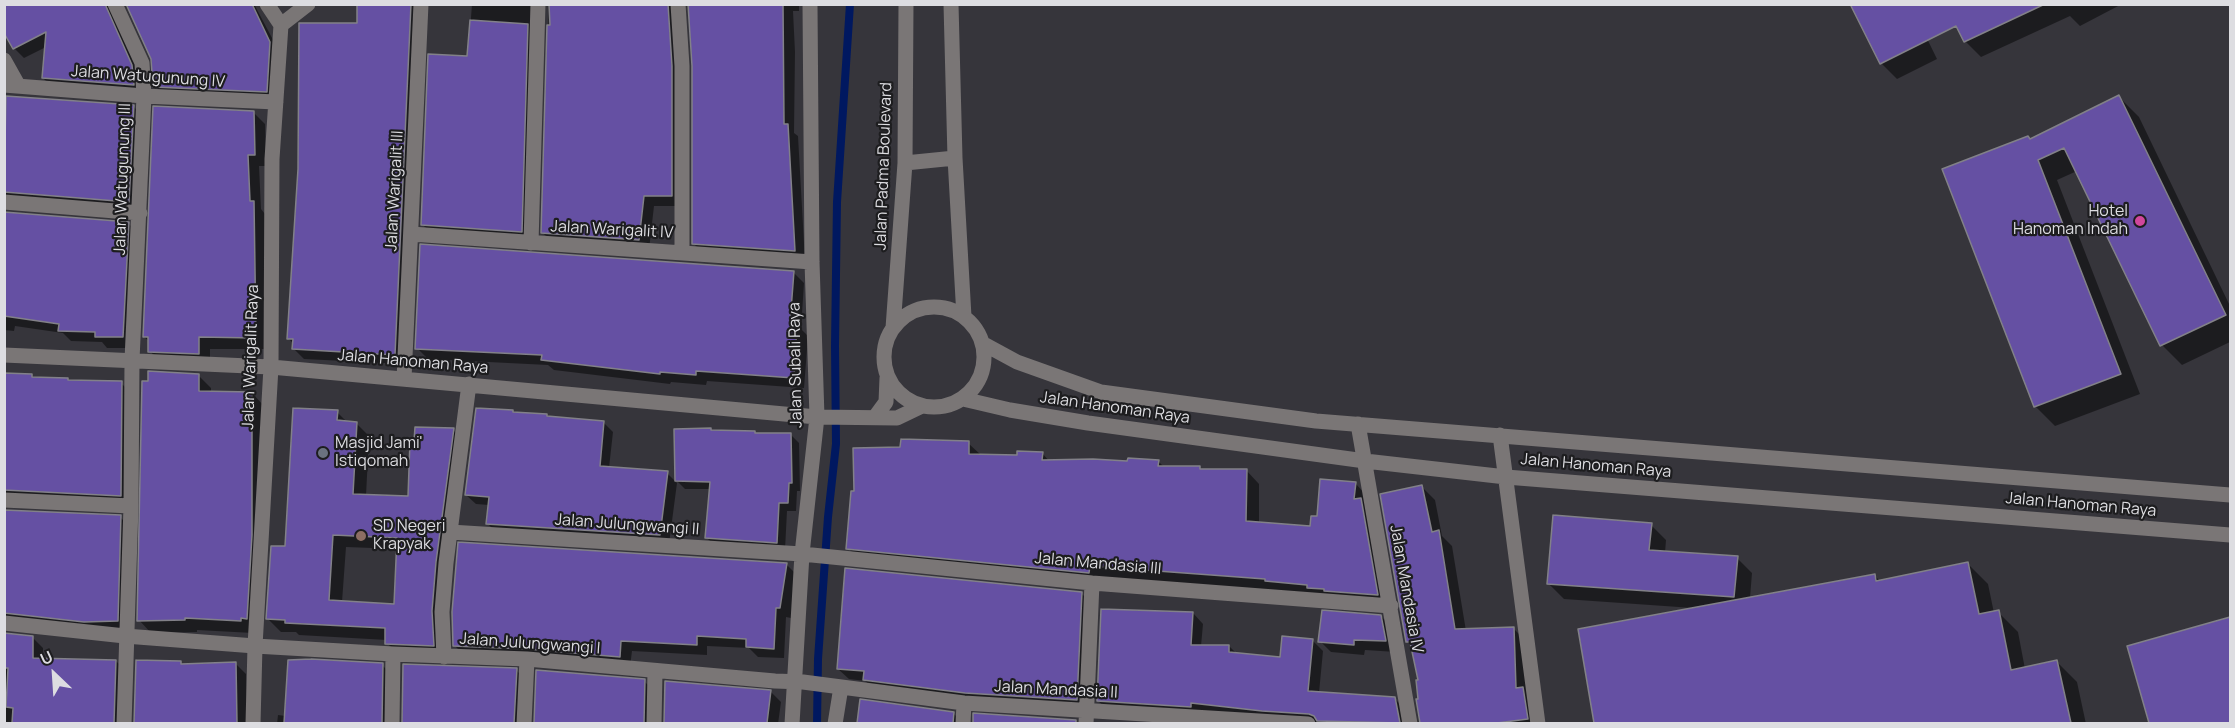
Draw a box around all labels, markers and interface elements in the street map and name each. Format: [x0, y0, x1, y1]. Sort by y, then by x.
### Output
street label: Jalan Watugunung IV [70, 62, 226, 92]
street label: Jalan Padma Boulevard [871, 82, 897, 250]
street label: Jalan Watugunung III [111, 103, 135, 255]
street label: Jalan Warigalit III [382, 130, 408, 252]
place label: Hotel Hanoman Indah [2013, 202, 2128, 240]
marker: Hotel Hanoman Indah [2133, 214, 2147, 228]
street label: Jalan Warigalit IV [550, 217, 674, 243]
street label: Jalan Warigalit Raya [239, 284, 263, 430]
street label: Jalan Subali Raya [785, 302, 807, 428]
street label: Jalan Hanoman Raya [337, 346, 489, 378]
street label: Jalan Hanoman Raya [1039, 388, 1191, 428]
place label: Masjid Jami' Istiqomah [335, 434, 423, 472]
marker: Masjid Jami' Istiqomah [316, 446, 330, 460]
street label: Jalan Hanoman Raya [1520, 450, 1672, 482]
street label: Jalan Hanoman Raya [2005, 489, 2157, 521]
street label: Jalan Julungwangi II [554, 510, 700, 540]
place label: SD Negeri Krapyak [373, 517, 445, 555]
street label: Jalan Mandasia IV [1385, 524, 1427, 654]
marker: SD Negeri Krapyak [354, 529, 368, 543]
street label: Jalan Mandasia III [1034, 549, 1162, 579]
street label: Jalan Julungwangi I [459, 630, 601, 658]
north arrow [24, 644, 84, 704]
text: U [37, 645, 56, 670]
street label: Jalan Mandasia II [994, 677, 1118, 703]

